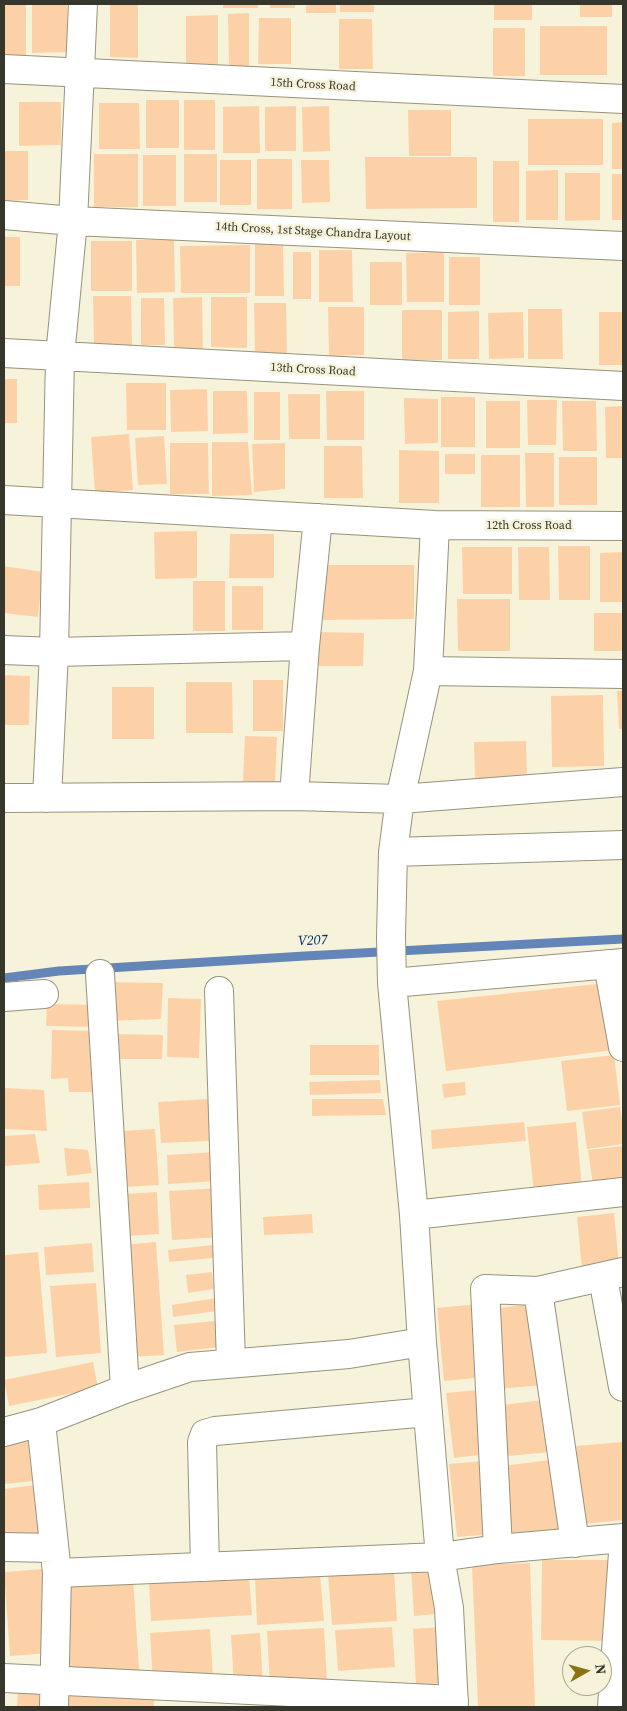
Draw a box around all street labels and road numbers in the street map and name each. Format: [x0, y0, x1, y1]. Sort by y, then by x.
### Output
street label: 15th Cross Road [270, 76, 356, 94]
street label: 14th Cross, 1st Stage Chandra Layout [215, 220, 411, 244]
street label: 13th Cross Road [270, 361, 356, 379]
street label: 12th Cross Road [486, 519, 572, 533]

